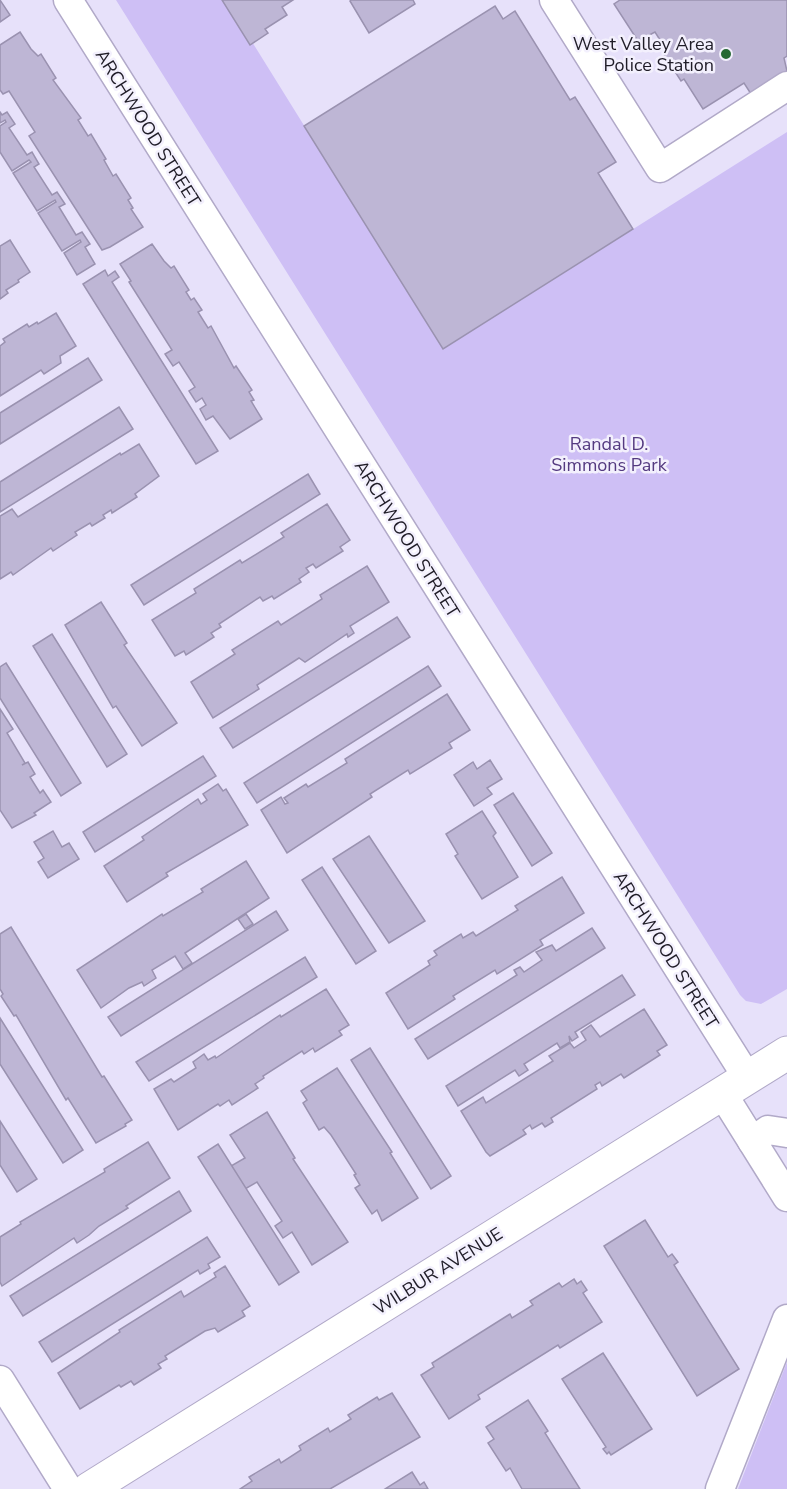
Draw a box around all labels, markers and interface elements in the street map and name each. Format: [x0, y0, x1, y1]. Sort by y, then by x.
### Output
place label: West Valley Area Police Station [573, 32, 714, 77]
street label: ARCHWOOD STREET [90, 45, 206, 211]
marker: West Valley Area Police Station [719, 47, 733, 61]
park label: Randal D. Simmons Park [551, 432, 668, 477]
street label: ARCHWOOD STREET [349, 456, 465, 622]
street label: ARCHWOOD STREET [608, 867, 724, 1033]
street label: WILBUR AVENUE [369, 1222, 507, 1320]

